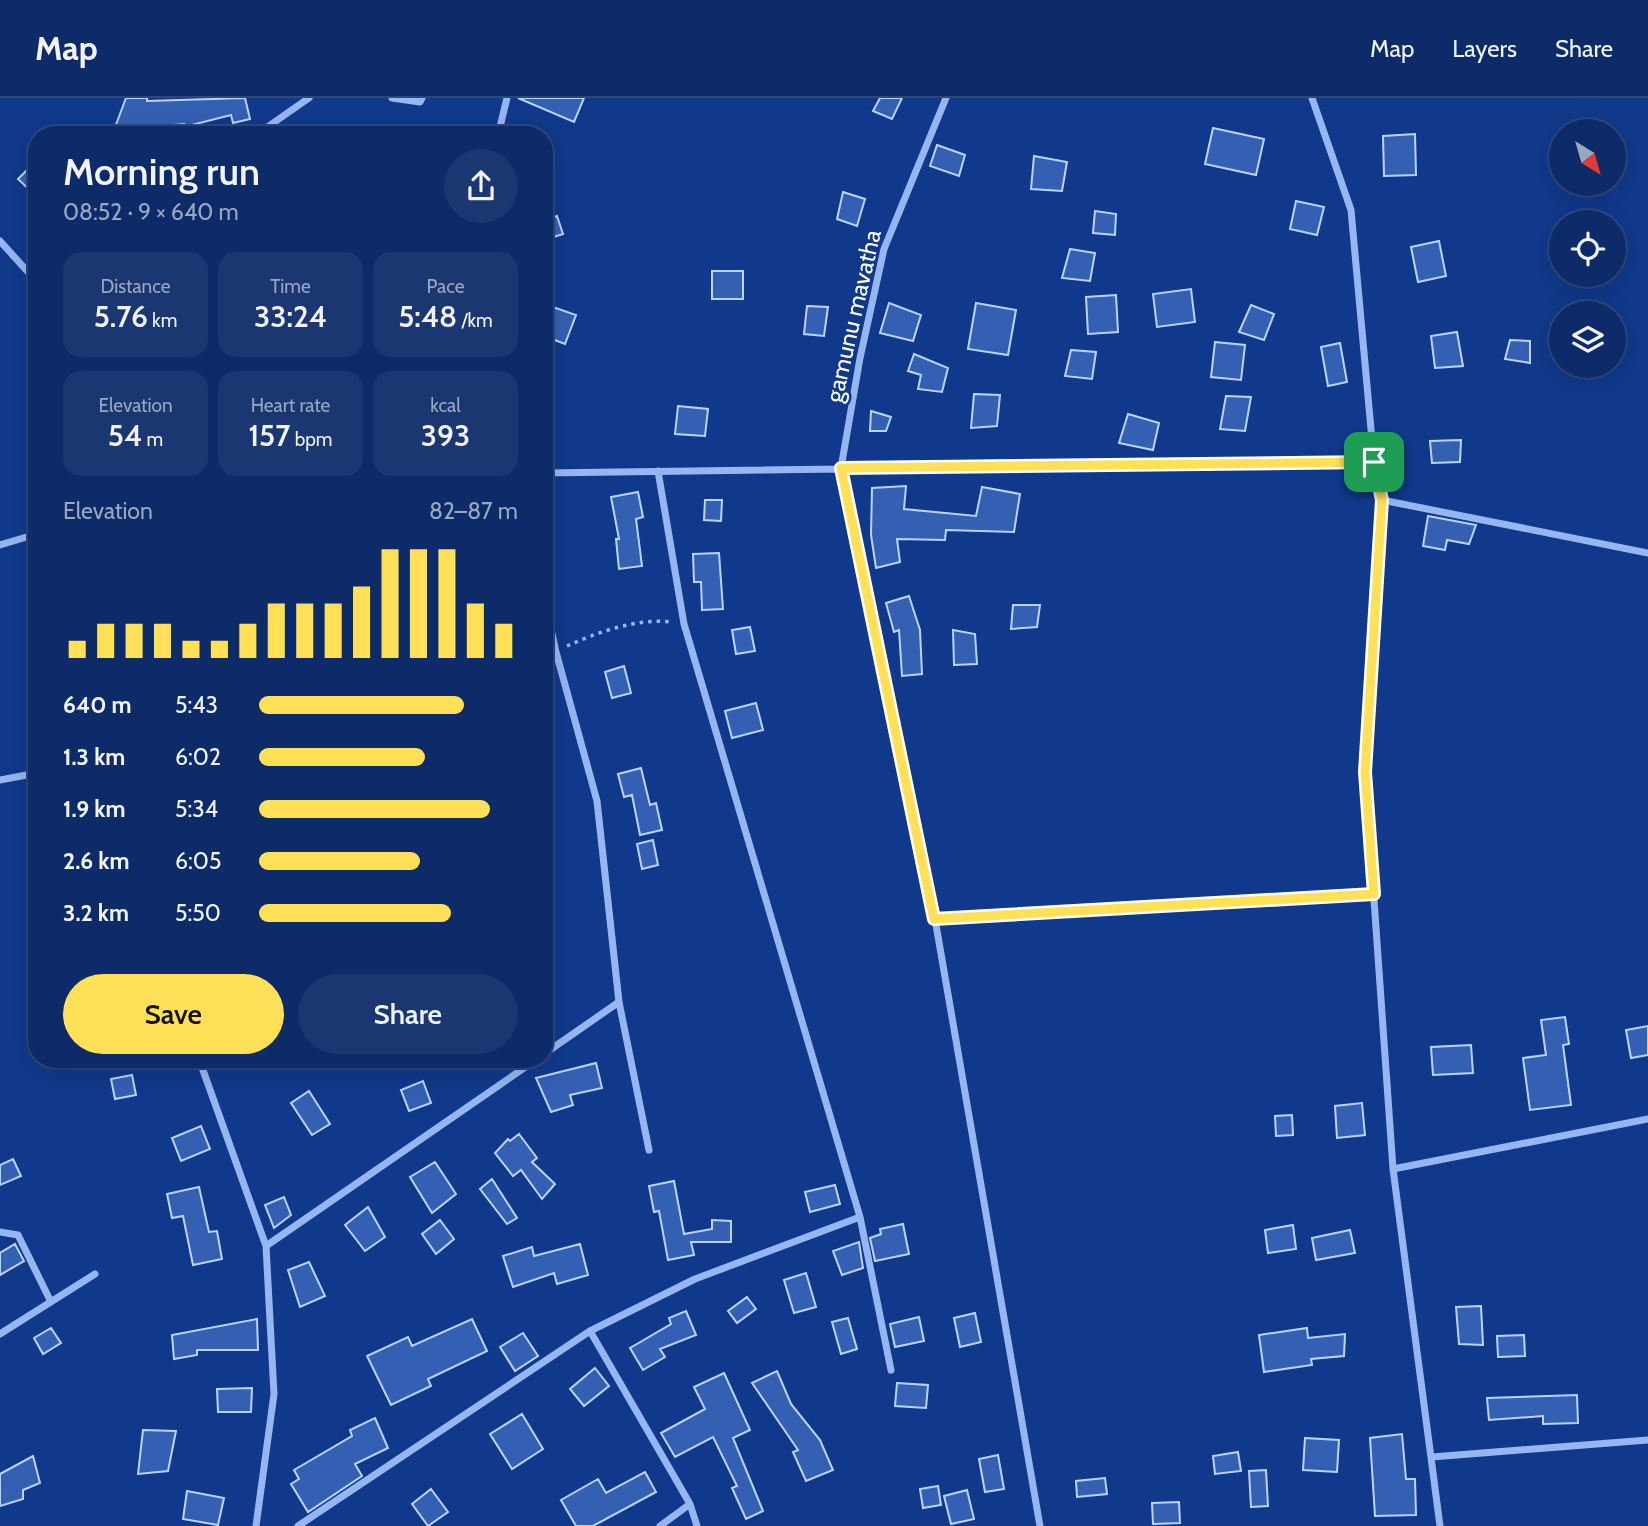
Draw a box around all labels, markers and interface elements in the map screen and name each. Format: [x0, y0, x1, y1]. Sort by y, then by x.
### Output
text: Map [35, 28, 98, 68]
text: Map [1370, 34, 1414, 63]
text: Layers [1452, 34, 1517, 63]
text: Share [1555, 34, 1613, 63]
north arrow [1549, 119, 1626, 196]
map controls [1549, 119, 1626, 378]
text: Morning run [63, 148, 260, 195]
button: share [444, 149, 518, 223]
text: 08:52 · 9 × 640 m [63, 198, 239, 226]
button: locate [1549, 210, 1626, 287]
street label: gamunu mavatha [819, 226, 887, 405]
text: Distance [101, 275, 170, 298]
text: Time [270, 275, 311, 298]
text: Pace [427, 275, 464, 298]
text: 5.76 [94, 298, 148, 335]
text: 33:24 [254, 298, 327, 335]
text: 5:48 [398, 298, 457, 335]
button: layers [1549, 301, 1626, 378]
text: km [148, 309, 177, 332]
text: /km [457, 309, 493, 332]
text: Elevation [98, 394, 173, 417]
text: Heart rate [251, 394, 330, 417]
text: kcal [430, 394, 461, 417]
text: 54 [108, 417, 142, 454]
text: 157 [248, 417, 290, 454]
text: 393 [421, 417, 470, 454]
text: m [142, 428, 163, 451]
text: bpm [290, 428, 333, 451]
pin [1344, 432, 1404, 492]
icon: arrive [1355, 443, 1393, 481]
text: Elevation [63, 497, 153, 525]
text: 82–87 m [429, 497, 518, 525]
text: 640 m [63, 691, 132, 719]
text: 5:43 [175, 691, 218, 719]
text: 1.3 km [63, 743, 125, 771]
text: 6:02 [175, 743, 221, 771]
text: 1.9 km [63, 795, 126, 823]
text: 5:34 [175, 795, 218, 823]
text: 2.6 km [63, 847, 130, 875]
text: 6:05 [175, 847, 221, 875]
text: 3.2 km [63, 899, 129, 927]
text: 5:50 [175, 899, 221, 927]
button: Save [63, 974, 284, 1054]
button: Share [298, 974, 518, 1054]

